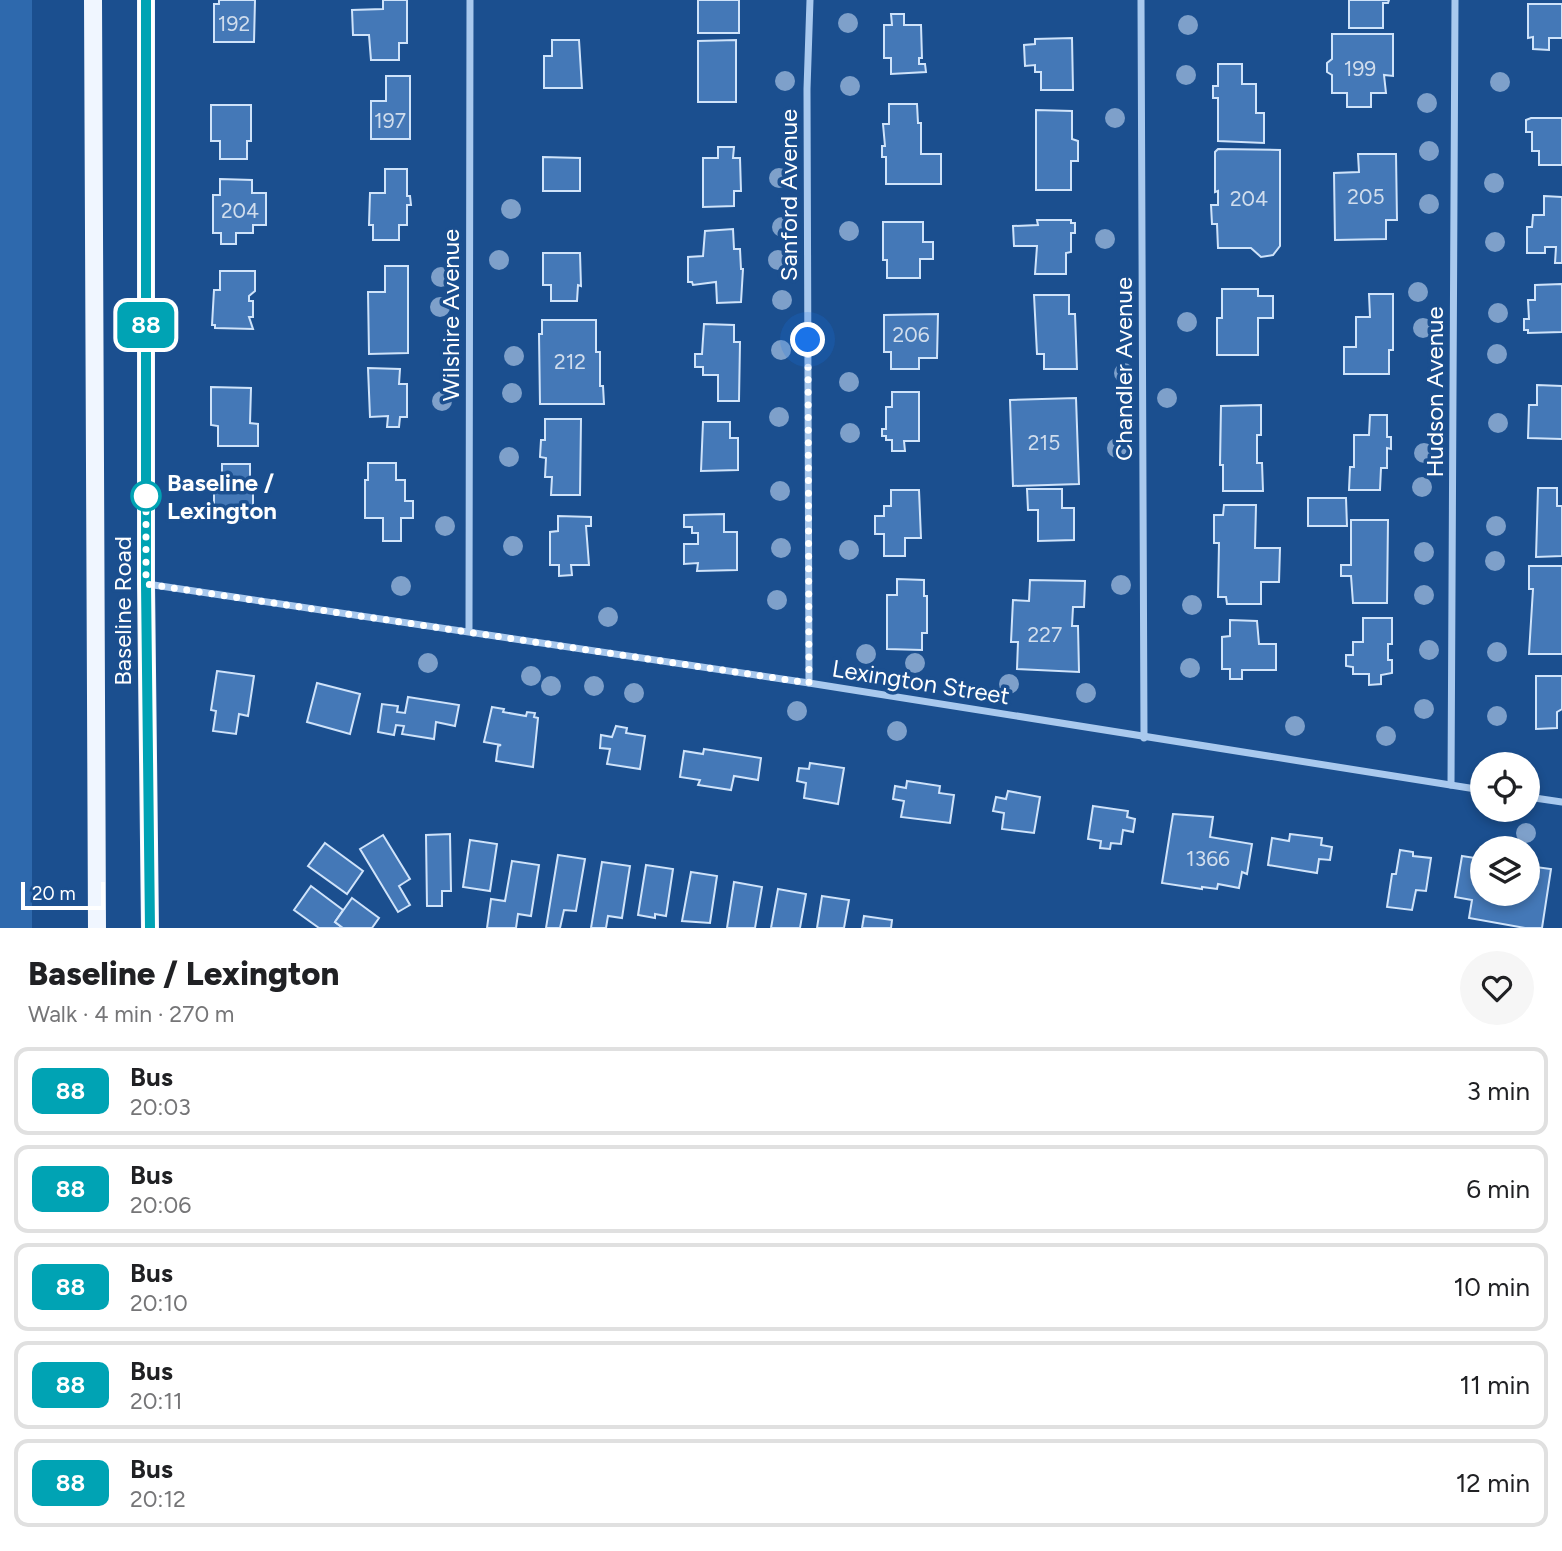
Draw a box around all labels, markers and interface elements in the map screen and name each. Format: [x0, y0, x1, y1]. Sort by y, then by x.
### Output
house number: 192 [218, 11, 250, 36]
house number: 199 [1344, 56, 1376, 81]
house number: 197 [374, 108, 406, 133]
street label: Sanford Avenue [774, 109, 803, 281]
house number: 205 [1347, 184, 1385, 209]
house number: 204 [1230, 186, 1268, 211]
house number: 204 [221, 198, 259, 223]
street label: Wilshire Avenue [436, 229, 465, 401]
street label: Chandler Avenue [1109, 277, 1138, 461]
line badge: 88 [114, 302, 178, 348]
street label: Hudson Avenue [1420, 306, 1449, 478]
text: 88 [131, 310, 161, 339]
your location [790, 322, 825, 357]
house number: 206 [892, 322, 930, 347]
house number: 212 [554, 349, 586, 374]
house number: 215 [1028, 430, 1060, 455]
place label: Baseline / Lexington [167, 468, 277, 525]
marker: Baseline / Lexington [131, 481, 161, 511]
street label: Baseline Road [108, 536, 137, 686]
house number: 227 [1028, 622, 1062, 647]
street label: Lexington Street [830, 654, 1012, 710]
map controls [1470, 752, 1540, 906]
button: locate [1470, 752, 1540, 822]
button: layers [1470, 836, 1540, 906]
house number: 1366 [1186, 846, 1230, 871]
scale bar [21, 879, 105, 911]
text: 20 m [32, 882, 76, 905]
button: heart [1460, 951, 1534, 1025]
text: Baseline / Lexington [28, 954, 339, 993]
text: Walk · 4 min · 270 m [28, 1000, 234, 1028]
text: Bus [130, 1061, 173, 1093]
text: 3 min [1467, 1075, 1530, 1107]
text: 88 [56, 1076, 85, 1105]
text: 20:03 [130, 1093, 191, 1121]
text: Bus [130, 1159, 173, 1191]
text: 6 min [1466, 1173, 1530, 1205]
text: 88 [56, 1174, 85, 1203]
text: 20:06 [130, 1191, 191, 1219]
text: Bus [130, 1257, 173, 1289]
text: 10 min [1454, 1271, 1530, 1303]
text: 88 [56, 1272, 85, 1301]
text: 20:10 [130, 1289, 188, 1317]
text: Bus [130, 1355, 173, 1387]
text: 11 min [1459, 1369, 1530, 1401]
text: 88 [56, 1370, 85, 1399]
text: 20:11 [130, 1387, 182, 1415]
text: Bus [130, 1453, 173, 1485]
text: 12 min [1456, 1467, 1530, 1499]
text: 88 [56, 1468, 85, 1497]
text: 20:12 [130, 1485, 186, 1513]

